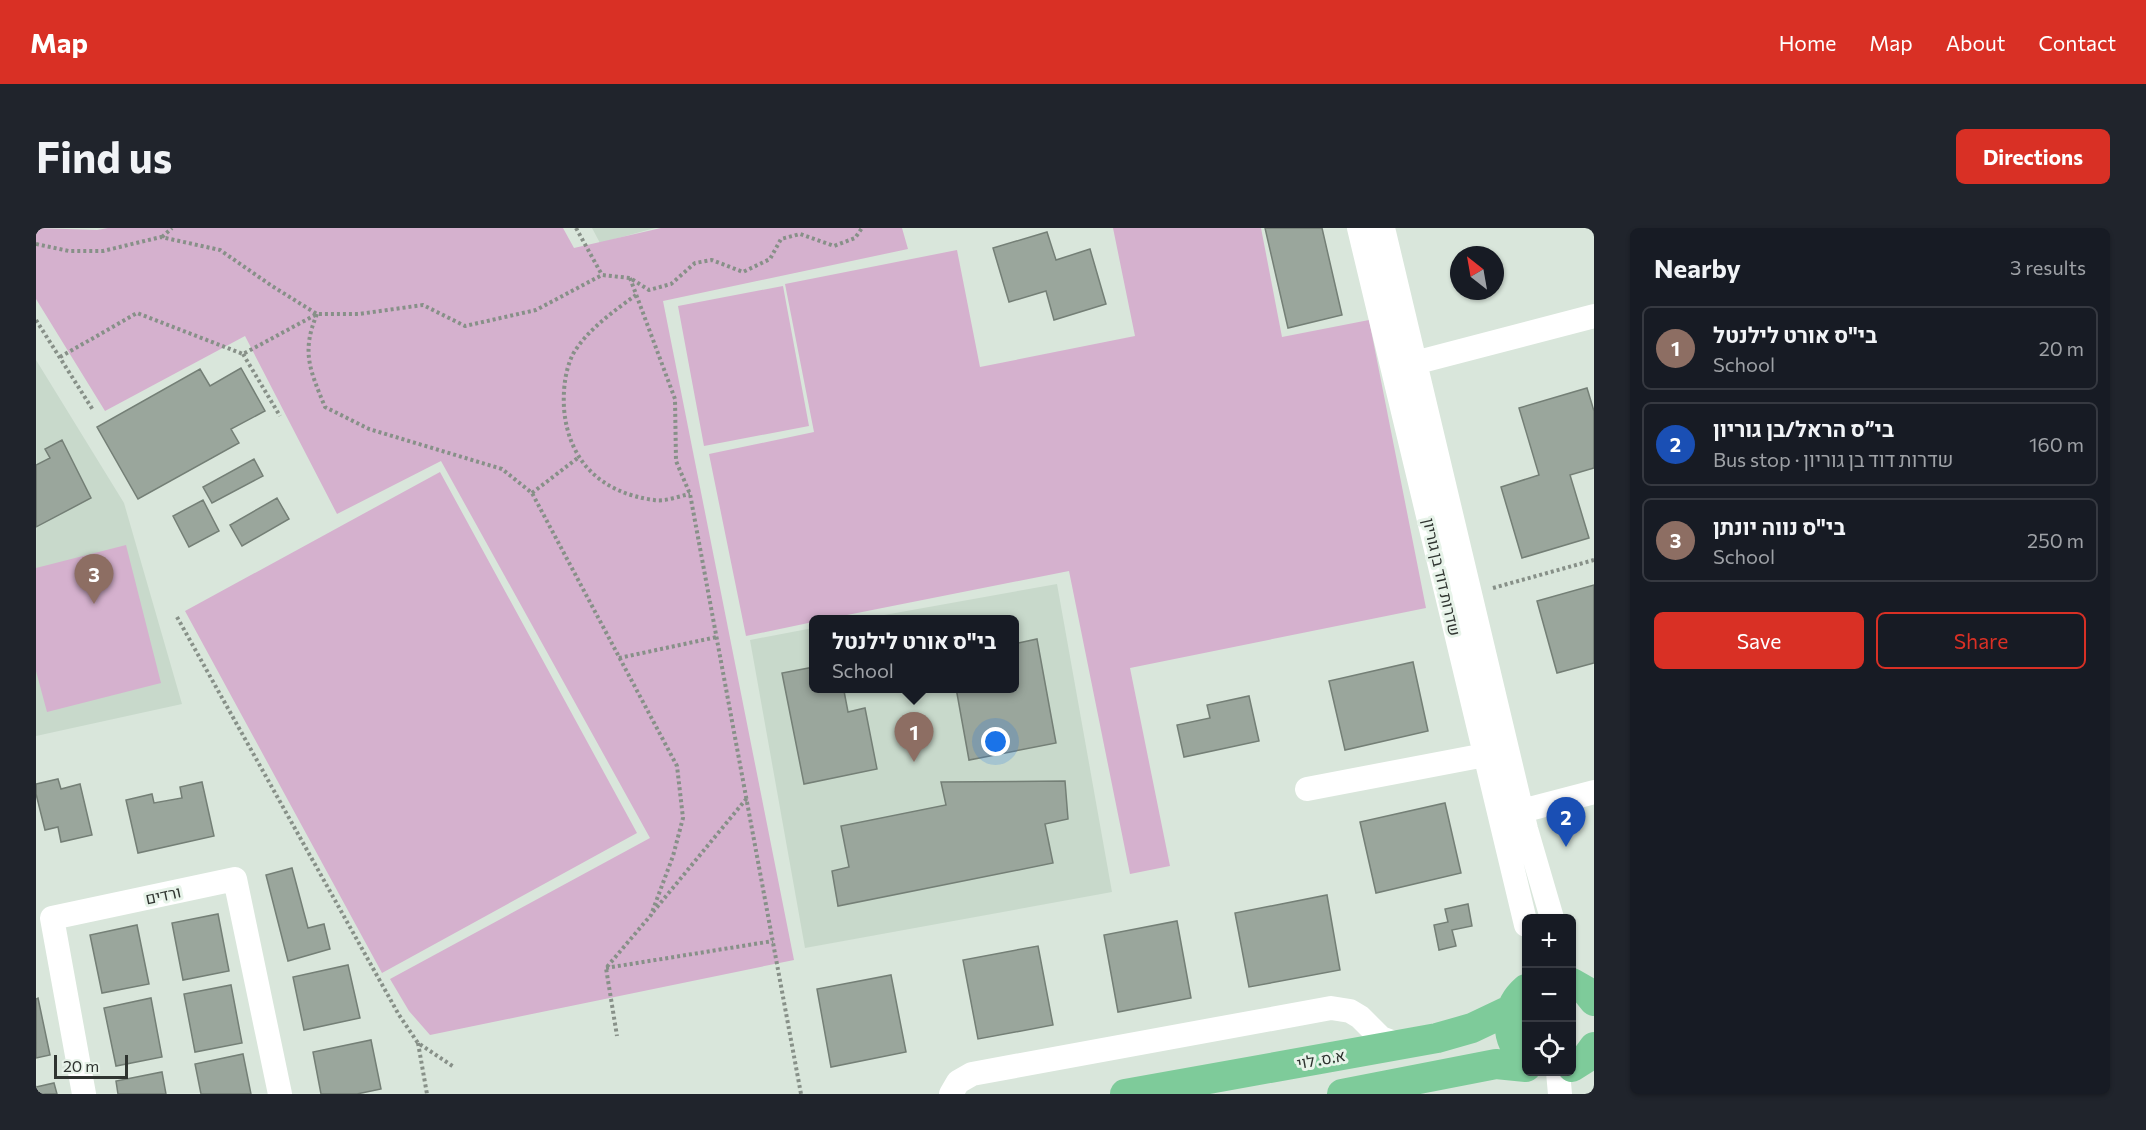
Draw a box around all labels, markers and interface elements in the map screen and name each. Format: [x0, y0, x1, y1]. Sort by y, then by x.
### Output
text: Map [30, 25, 88, 59]
text: Home [1779, 30, 1836, 55]
text: Map [1869, 30, 1913, 55]
text: About [1946, 30, 2005, 55]
text: Contact [2038, 30, 2116, 55]
button: Directions [1956, 129, 2110, 184]
text: Find us [36, 130, 172, 182]
north arrow [1450, 246, 1504, 300]
text: Nearby [1654, 252, 1741, 283]
text: 3 results [2010, 255, 2086, 279]
text: בי"ס אורט לילנטל [1713, 321, 1877, 348]
text: 1 [1671, 336, 1680, 360]
text: 20 m [2039, 336, 2084, 360]
text: School [1713, 352, 1775, 376]
text: בי״ס הראל/בן גוריון [1713, 415, 1894, 442]
text: 2 [1670, 432, 1681, 456]
text: 160 m [2029, 432, 2084, 456]
text: Bus stop · שדרות דוד בן גוריון [1713, 447, 1953, 471]
text: בי"ס נווה יונתן [1713, 513, 1845, 540]
street label: שדרות דוד בן גוריון [1420, 516, 1465, 638]
text: 3 [1670, 528, 1681, 552]
text: 250 m [2027, 528, 2084, 552]
text: School [1713, 544, 1775, 568]
pin: 3 [74, 554, 114, 604]
button: Save [1654, 612, 1864, 669]
button: Share [1876, 612, 2086, 669]
popup [809, 615, 1019, 693]
text: בי"ס אורט לילנטל [832, 627, 996, 654]
text: School [832, 658, 894, 682]
pin: 1 [894, 712, 934, 762]
your location [981, 727, 1010, 756]
pin: 2 [1546, 798, 1586, 847]
street label: ורדים [143, 881, 182, 908]
map controls [1522, 914, 1576, 1076]
button: + [1522, 914, 1576, 968]
button: − [1522, 968, 1576, 1022]
button: locate [1522, 1022, 1576, 1076]
street label: א.ס. לוי [1295, 1045, 1347, 1072]
scale bar [54, 1052, 128, 1080]
text: 20 m [63, 1056, 99, 1075]

